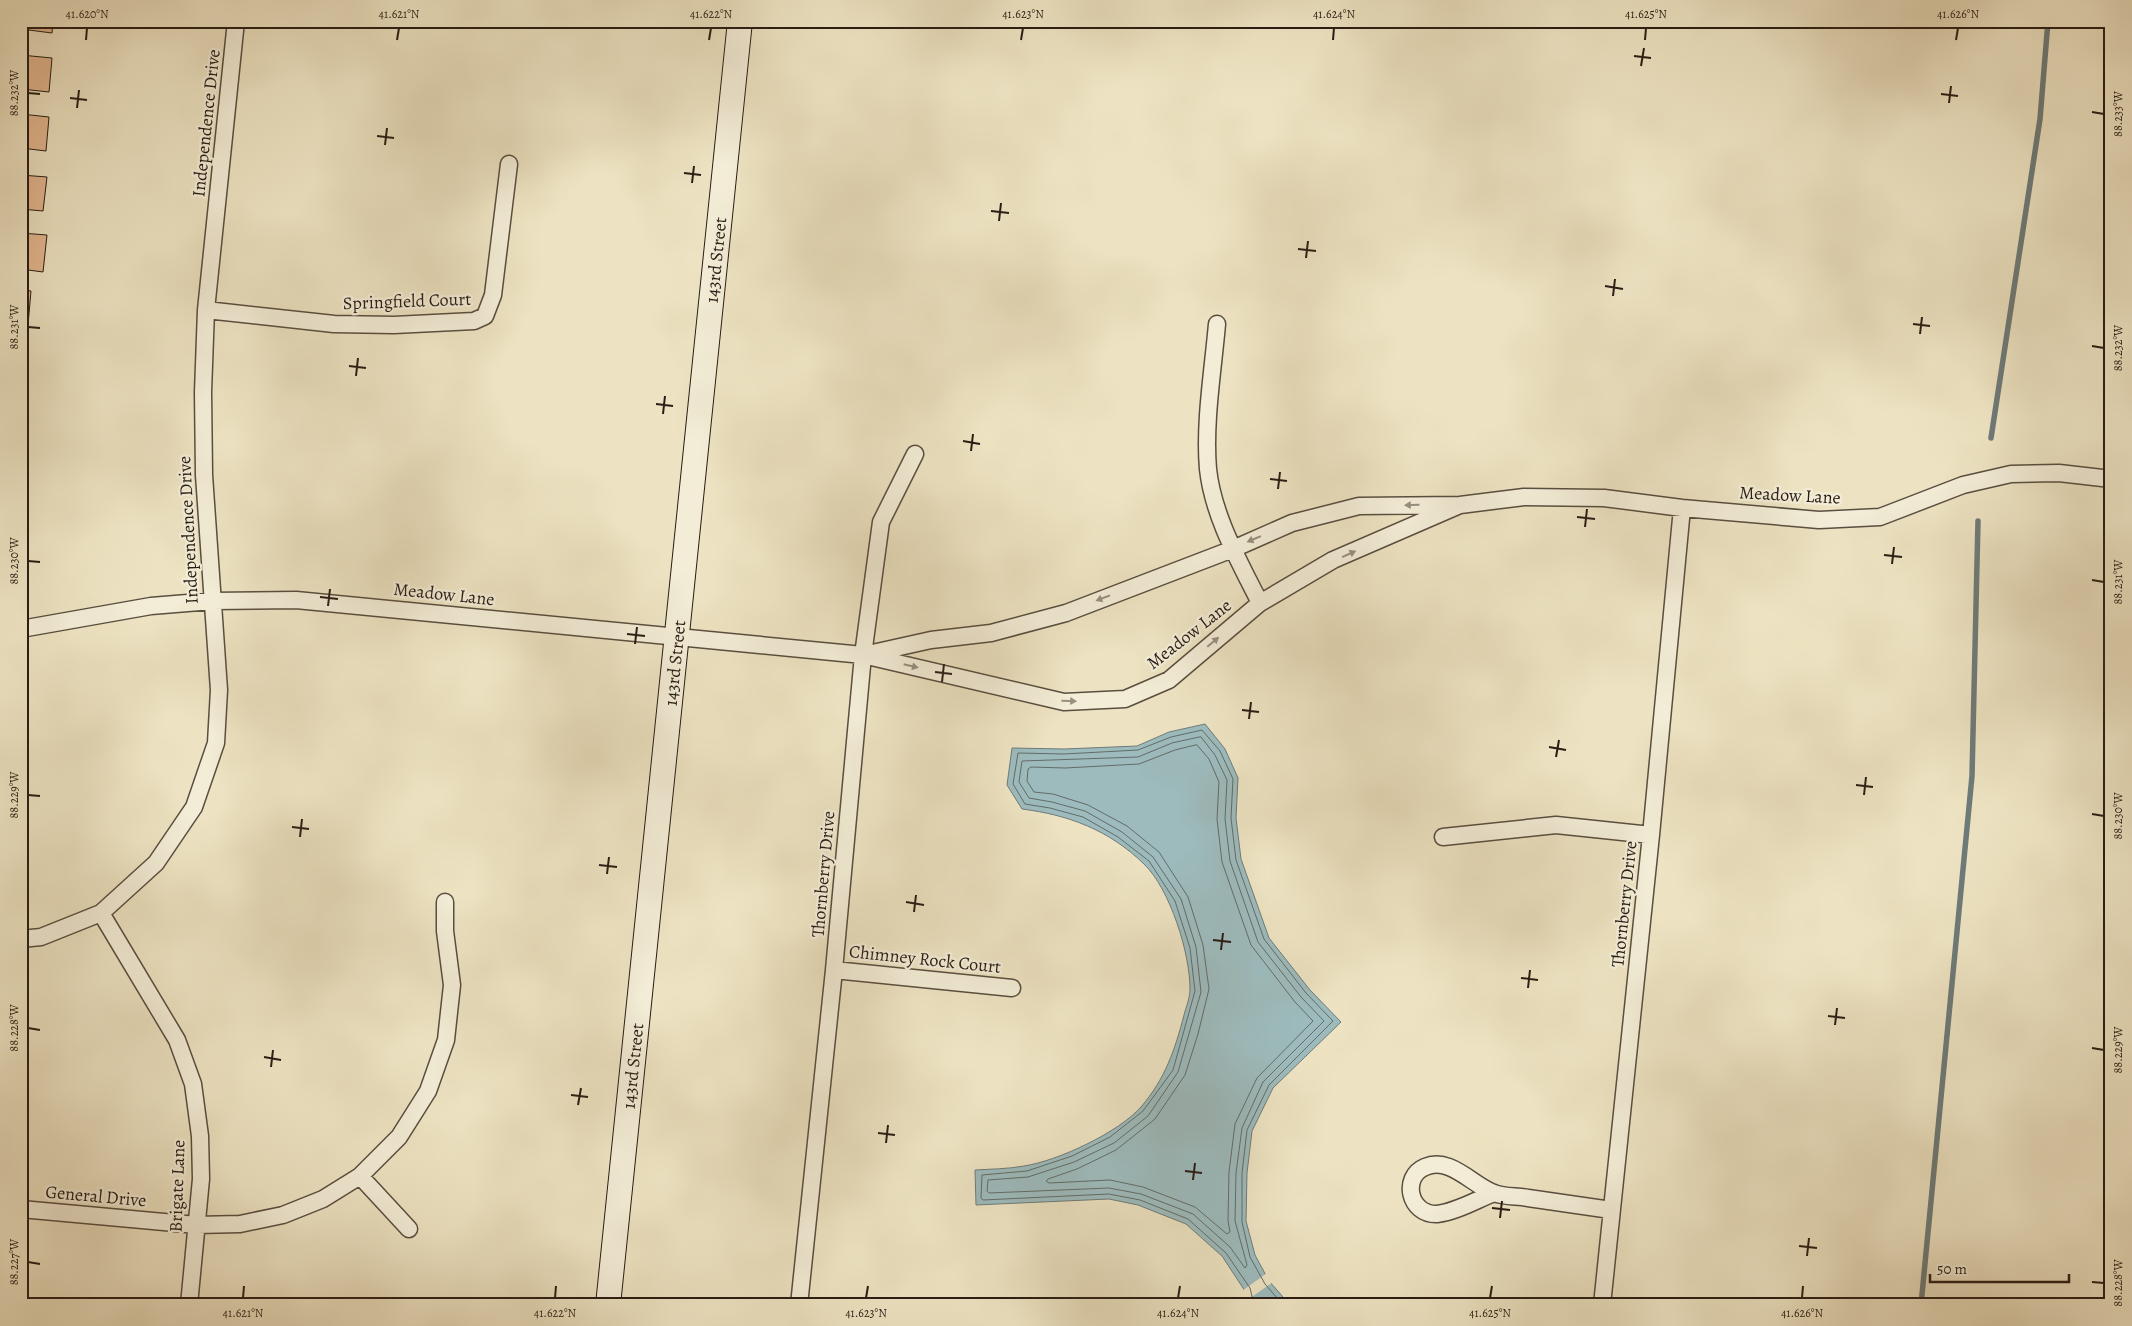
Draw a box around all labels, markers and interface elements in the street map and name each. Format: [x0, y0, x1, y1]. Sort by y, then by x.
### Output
text: 41.620°N [65, 6, 109, 22]
text: 41.621°N [379, 6, 420, 22]
text: 41.622°N [690, 6, 733, 22]
text: 41.623°N [1002, 6, 1044, 22]
text: 41.624°N [1313, 6, 1355, 22]
text: 41.625°N [1625, 6, 1667, 22]
text: 41.626°N [1937, 6, 1979, 22]
street label: Independence Drive [186, 48, 226, 198]
text: 88.232°W [6, 69, 22, 116]
text: 88.233°W [2110, 90, 2126, 137]
street label: 143rd Street [700, 216, 732, 304]
street label: Springfield Court [342, 287, 472, 315]
text: 88.231°W [6, 304, 22, 349]
text: 88.232°W [2110, 324, 2126, 371]
street label: Independence Drive [172, 455, 204, 605]
street label: Meadow Lane [1739, 480, 1841, 510]
one-way arrow [1403, 501, 1419, 509]
one-way arrow [1247, 536, 1262, 544]
text: 88.230°W [6, 537, 22, 585]
one-way arrow [1342, 549, 1356, 557]
text: 88.231°W [2110, 559, 2126, 604]
street label: Meadow Lane [392, 577, 496, 611]
street label: Meadow Lane [1142, 593, 1236, 675]
one-way arrow [1096, 595, 1110, 603]
street label: 143rd Street [659, 619, 691, 707]
one-way arrow [1207, 636, 1219, 648]
one-way arrow [903, 662, 918, 670]
one-way arrow [1061, 697, 1077, 705]
text: 88.229°W [6, 771, 22, 818]
text: 88.230°W [2110, 792, 2126, 840]
street label: Thornberry Drive [806, 810, 840, 938]
street label: Thornberry Drive [1605, 840, 1643, 968]
street label: Chimney Rock Court [848, 939, 1002, 979]
text: 88.228°W [6, 1004, 22, 1052]
street label: 143rd Street [617, 1022, 649, 1110]
text: 88.229°W [2110, 1026, 2126, 1073]
street label: Brigate Lane [163, 1139, 191, 1233]
street label: General Drive [45, 1180, 147, 1212]
text: 88.227°W [6, 1238, 22, 1285]
scale bar [1930, 1251, 2068, 1283]
text: 50 m [1937, 1259, 1967, 1279]
text: 88.228°W [2110, 1259, 2126, 1307]
text: 41.621°N [223, 1305, 264, 1321]
text: 41.622°N [534, 1305, 577, 1321]
text: 41.623°N [845, 1305, 887, 1321]
text: 41.624°N [1157, 1305, 1199, 1321]
text: 41.625°N [1469, 1305, 1511, 1321]
text: 41.626°N [1781, 1305, 1823, 1321]

